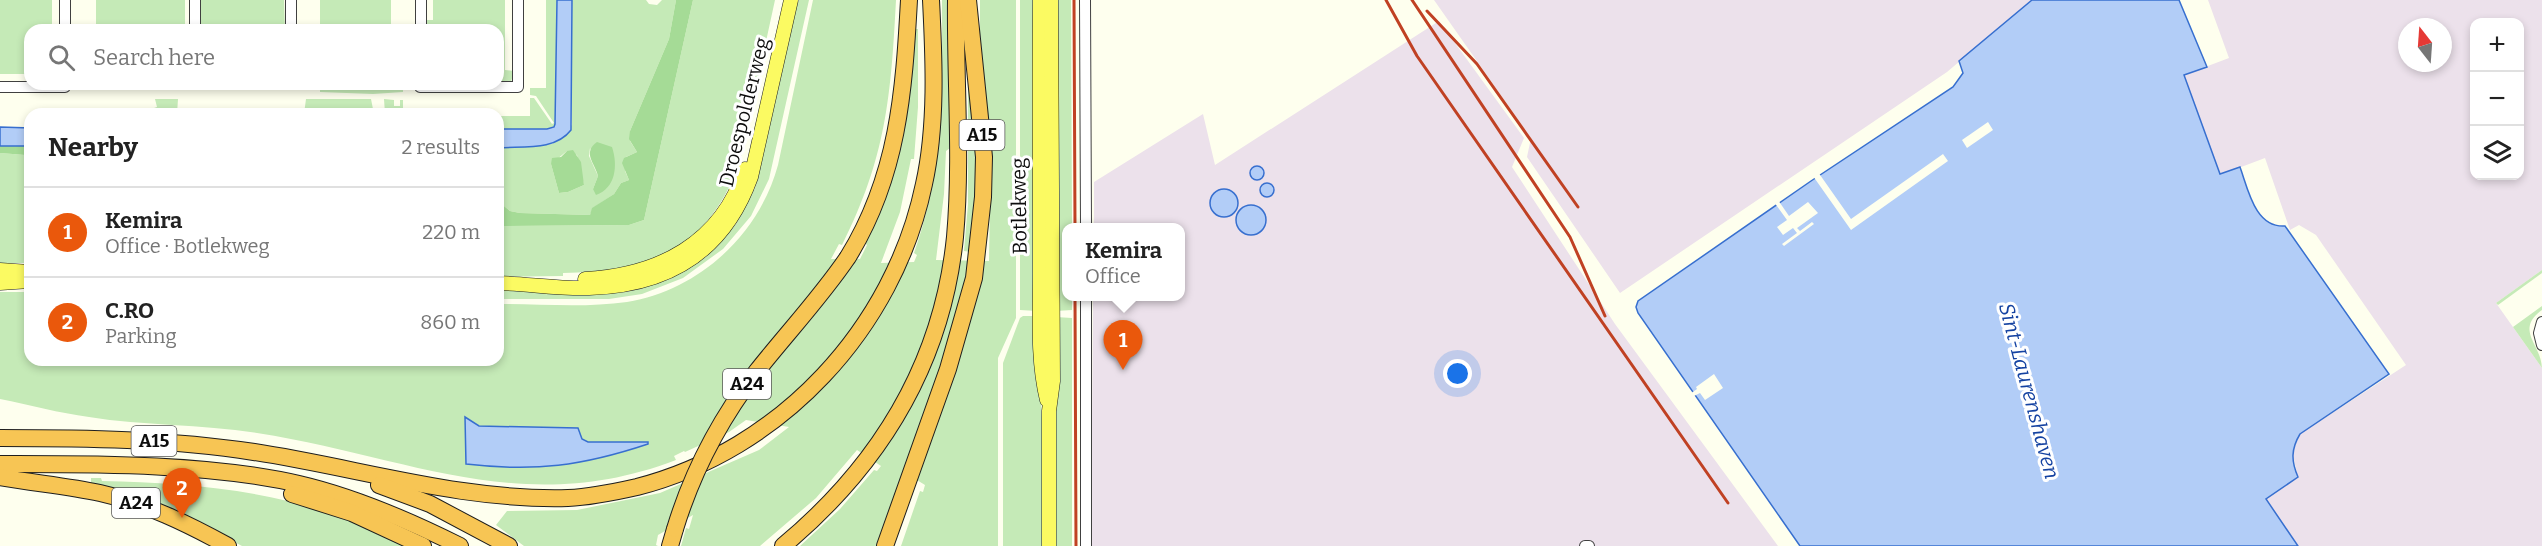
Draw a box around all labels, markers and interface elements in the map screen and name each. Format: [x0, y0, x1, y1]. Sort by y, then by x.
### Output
north arrow [2398, 18, 2452, 72]
map controls [2470, 18, 2524, 180]
button: + [2470, 18, 2524, 72]
search box [24, 24, 504, 90]
street label: Droespolderweg [714, 35, 774, 189]
icon: search [45, 41, 78, 74]
text: Search here [93, 44, 215, 71]
button: − [2470, 72, 2524, 126]
road number: A15 [960, 120, 1004, 150]
button: layers [2470, 126, 2524, 180]
text: Nearby [48, 132, 138, 163]
text: 2 results [401, 135, 480, 159]
street label: Botlekweg [1006, 157, 1032, 255]
text: Kemira [105, 207, 182, 234]
text: 1 [63, 220, 72, 244]
text: 220 m [422, 220, 480, 244]
popup [1062, 223, 1185, 301]
text: Office · Botlekweg [105, 234, 270, 258]
text: Kemira [1085, 237, 1162, 264]
text: Office [1085, 264, 1141, 288]
text: C.RO [105, 297, 154, 324]
water label: Sint-Laurenshaven [1993, 300, 2065, 482]
text: 2 [62, 310, 73, 334]
text: 860 m [420, 310, 480, 334]
pin: 1 [1104, 320, 1142, 370]
text: Parking [105, 324, 177, 348]
your location [1443, 359, 1472, 388]
road number: A24 [723, 369, 771, 399]
road number: A15 [132, 426, 176, 456]
pin: 2 [162, 468, 201, 518]
road number: A24 [112, 488, 160, 518]

